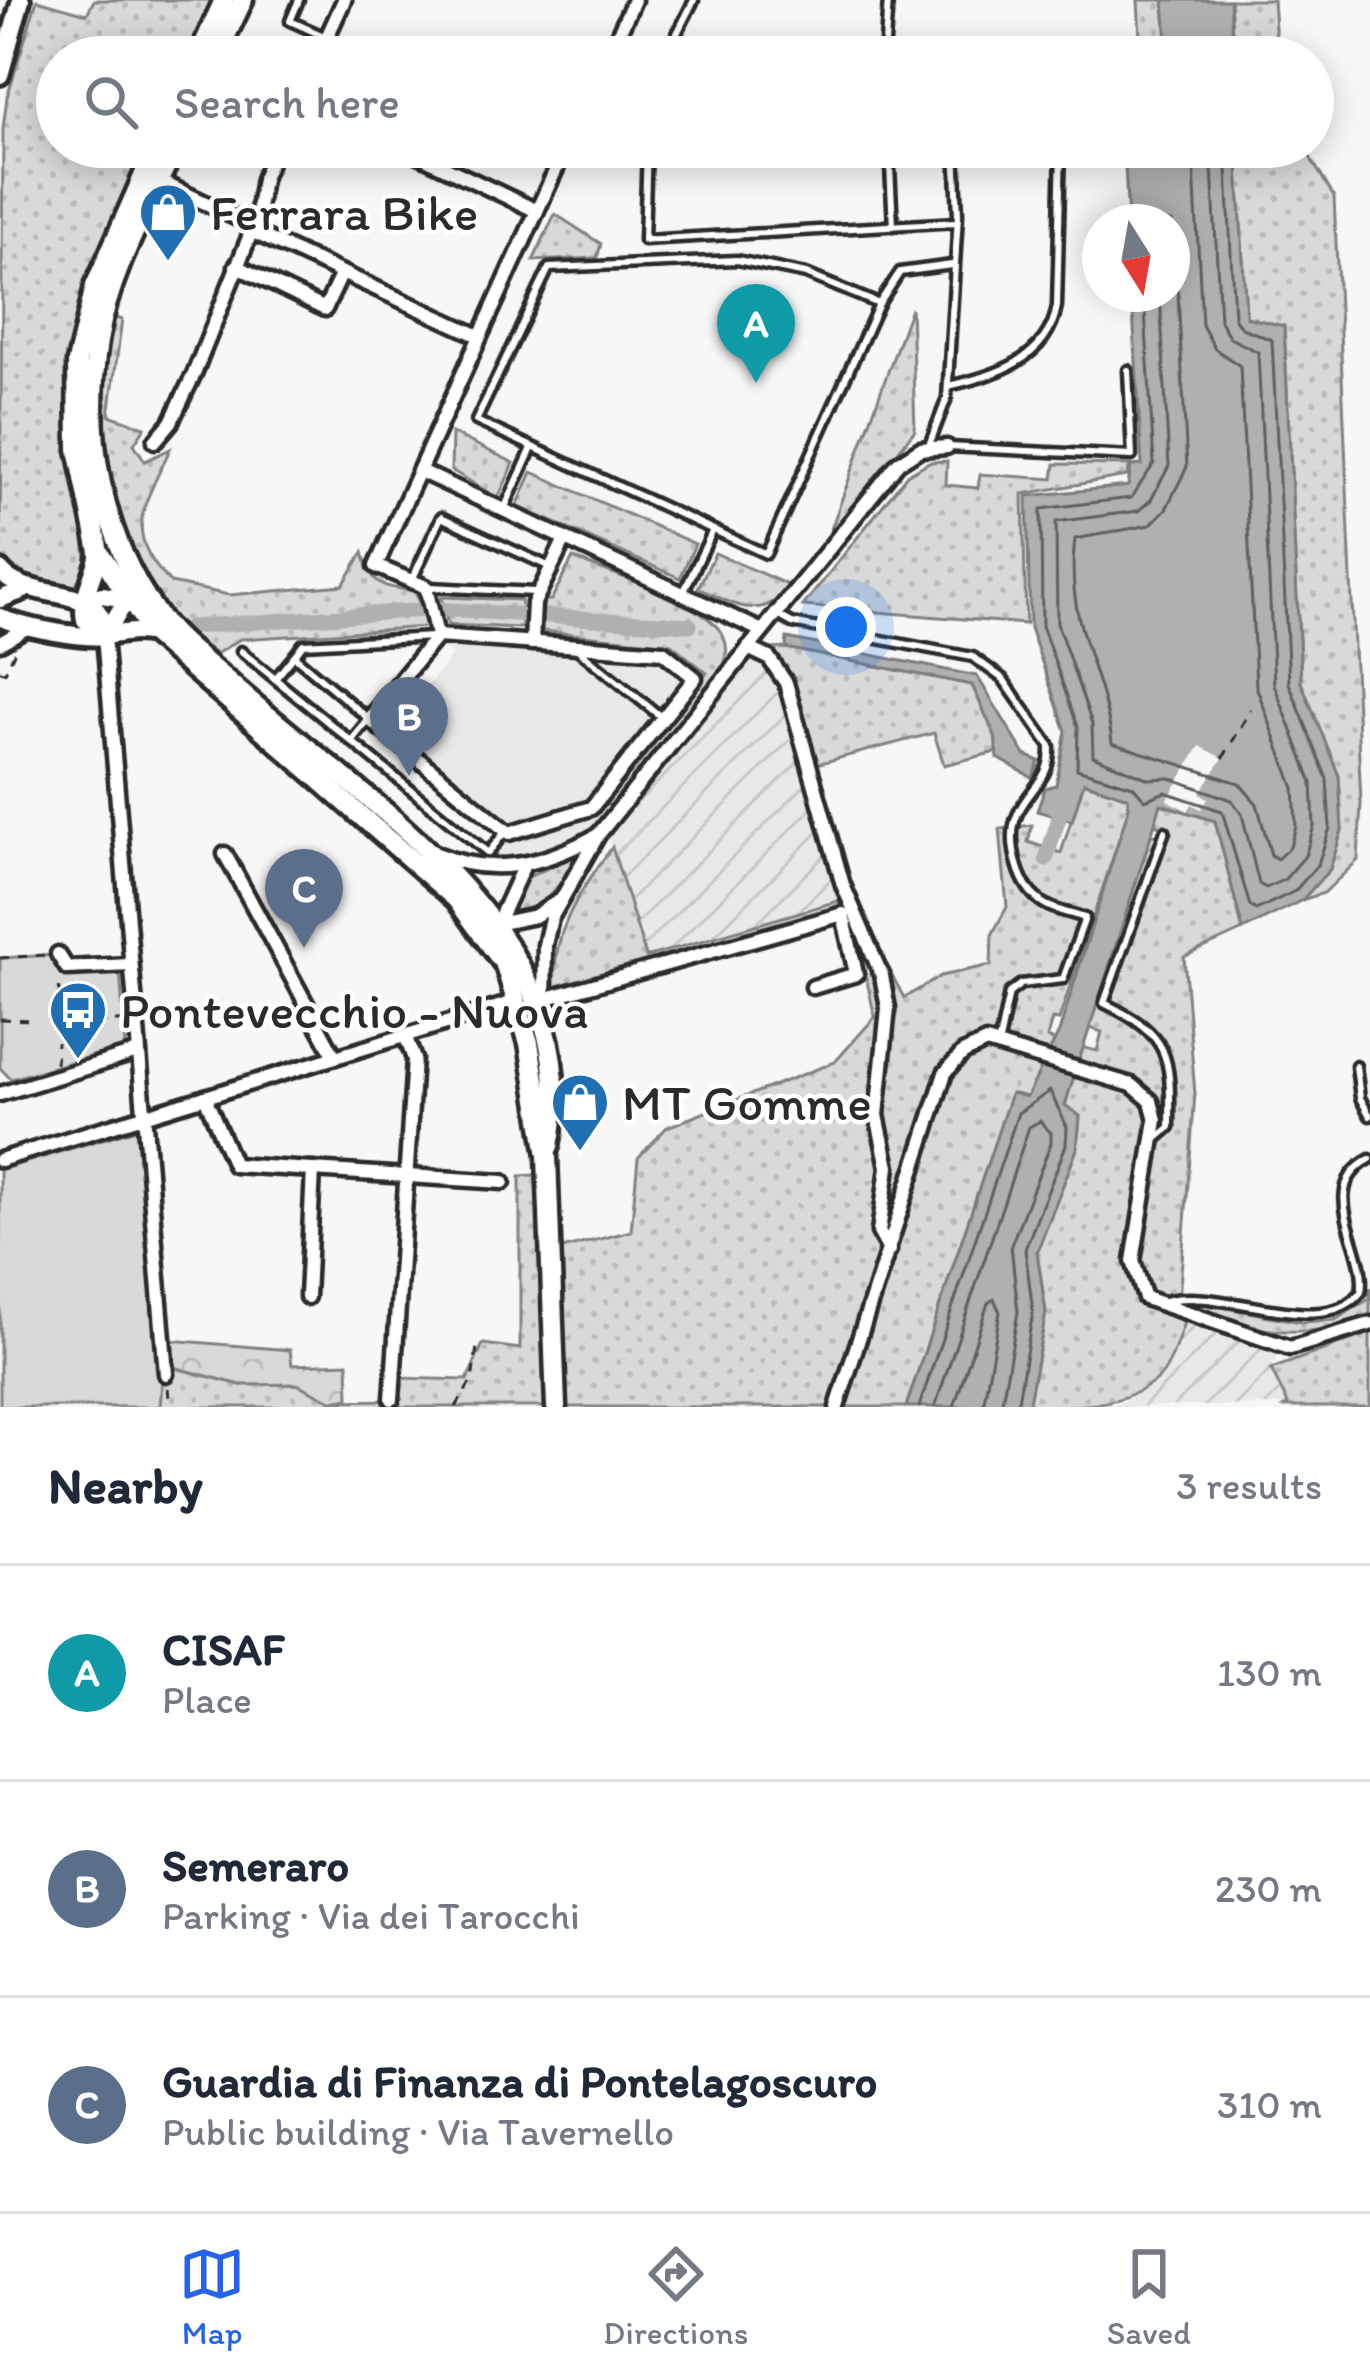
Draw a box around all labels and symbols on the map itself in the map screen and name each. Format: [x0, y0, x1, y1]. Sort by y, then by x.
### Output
shop icon: Ferrara Bike [137, 181, 199, 263]
place label: Ferrara Bike [210, 182, 478, 243]
north arrow [1082, 204, 1190, 312]
pin: A [717, 284, 795, 383]
your location [816, 597, 876, 657]
pin: B [370, 677, 448, 776]
pin: C [265, 849, 343, 948]
bus stop icon: Pontevecchio - Nuova [47, 979, 109, 1061]
place label: Pontevecchio - Nuova [120, 980, 588, 1041]
shop icon: MT Gomme [549, 1071, 611, 1153]
place label: MT Gomme [622, 1072, 872, 1133]

